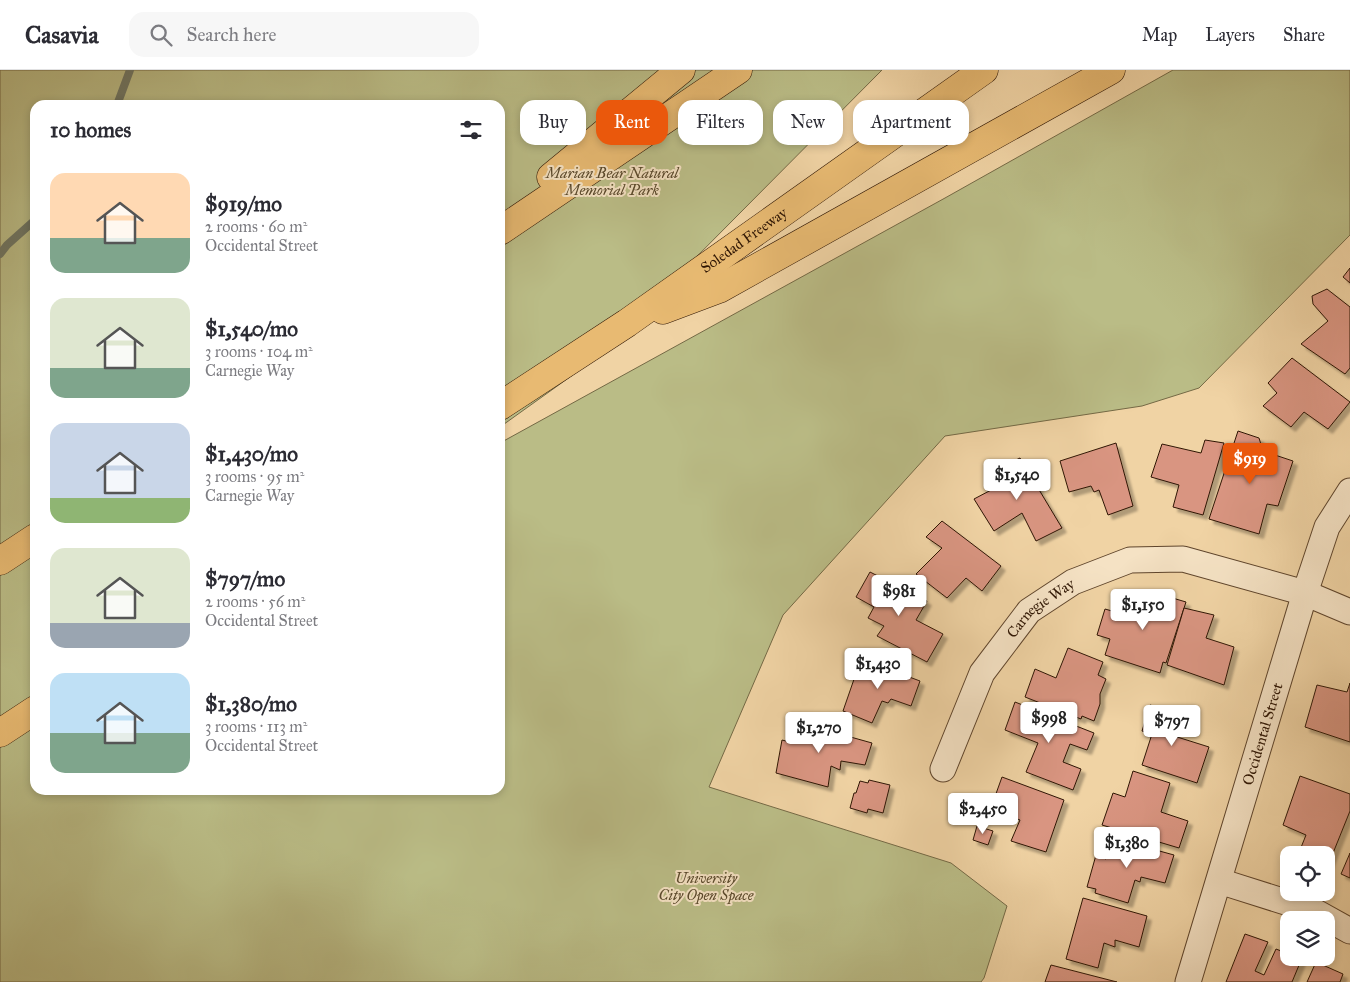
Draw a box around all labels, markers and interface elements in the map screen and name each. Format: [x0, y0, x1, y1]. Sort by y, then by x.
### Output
search box [129, 12, 479, 57]
text: Casavia [25, 20, 99, 50]
icon: search [147, 21, 175, 49]
text: Search here [187, 23, 276, 46]
text: Map [1142, 24, 1177, 46]
text: Layers [1205, 24, 1255, 46]
text: Share [1283, 24, 1325, 46]
chip: Buy [520, 100, 586, 145]
chip: Rent [596, 100, 668, 145]
chip: Filters [678, 100, 763, 145]
chip: New [773, 100, 843, 145]
chip: Apartment [853, 100, 969, 145]
icon: filters [457, 116, 485, 144]
text: 10 homes [50, 117, 131, 143]
park label: Marian Bear Natural Memorial Park [544, 164, 680, 199]
text: $919/mo [205, 191, 282, 217]
icon: home [90, 193, 150, 253]
street label: Soledad Freeway [697, 203, 791, 277]
text: 2 rooms · 60 m² [205, 217, 307, 236]
text: Occidental Street [205, 236, 318, 255]
text: $1,540/mo [205, 316, 298, 342]
icon: home [90, 318, 150, 378]
text: 3 rooms · 104 m² [205, 342, 313, 361]
text: Carnegie Way [205, 361, 294, 380]
text: $1,430/mo [205, 441, 298, 467]
pin: $919 [1220, 442, 1280, 485]
icon: home [90, 443, 150, 503]
text: $919 [1234, 449, 1266, 468]
pin: $1,540 [976, 458, 1058, 501]
text: $1,540 [994, 465, 1040, 484]
text: 3 rooms · 95 m² [205, 467, 304, 486]
text: Carnegie Way [205, 486, 294, 505]
text: $797/mo [205, 566, 285, 592]
icon: home [90, 568, 150, 628]
pin: $981 [869, 574, 929, 617]
street label: Carnegie Way [1003, 574, 1079, 641]
text: $981 [882, 581, 916, 600]
pin: $1,150 [1102, 588, 1184, 631]
text: 2 rooms · 56 m² [205, 592, 305, 611]
text: $1,150 [1121, 595, 1165, 614]
text: Occidental Street [205, 611, 318, 630]
pin: $1,430 [837, 648, 919, 690]
text: $1,430 [856, 654, 900, 673]
street label: Occidental Street [1239, 680, 1287, 787]
text: $1,380/mo [205, 691, 297, 717]
icon: home [90, 693, 150, 753]
pin: $998 [1019, 702, 1079, 744]
pin: $797 [1142, 704, 1202, 747]
text: $998 [1031, 708, 1067, 727]
text: $797 [1154, 711, 1190, 730]
pin: $1,270 [778, 712, 860, 754]
text: 3 rooms · 113 m² [205, 717, 307, 736]
text: $1,270 [796, 718, 842, 737]
text: Occidental Street [205, 736, 318, 755]
pin: $2,450 [942, 792, 1024, 835]
text: $2,450 [959, 799, 1007, 818]
pin: $1,380 [1086, 826, 1168, 869]
text: $1,380 [1105, 833, 1149, 852]
map controls [1280, 846, 1335, 966]
button: locate [1280, 846, 1335, 901]
park label: University City Open Space [659, 869, 754, 905]
button: layers [1280, 911, 1335, 966]

